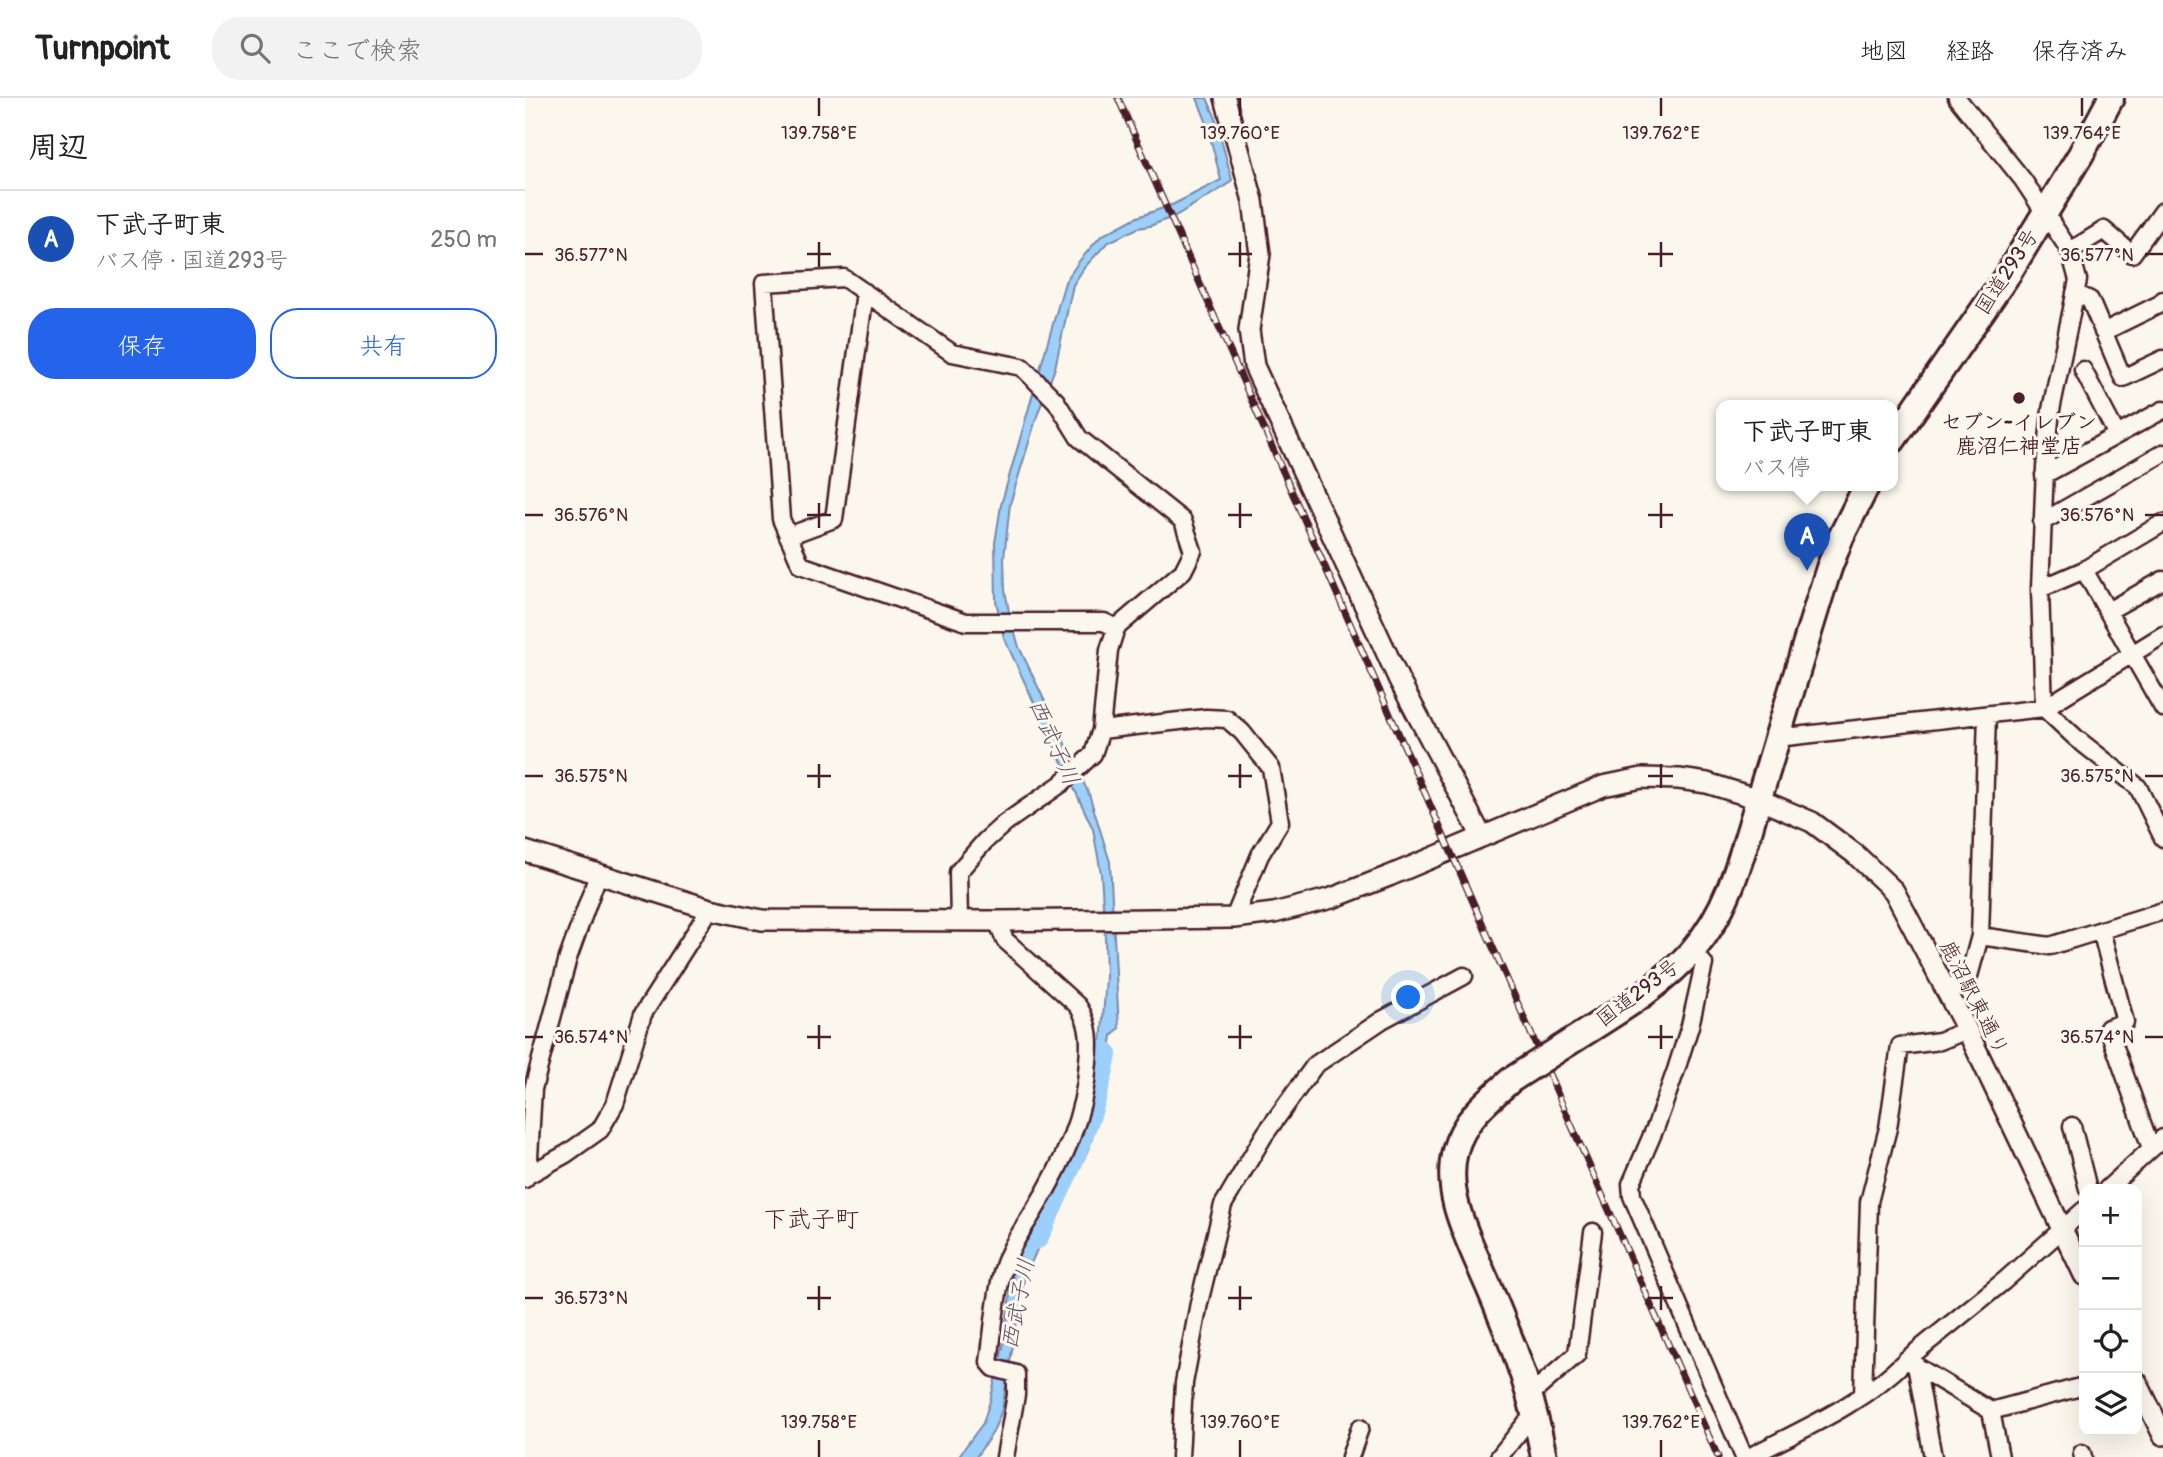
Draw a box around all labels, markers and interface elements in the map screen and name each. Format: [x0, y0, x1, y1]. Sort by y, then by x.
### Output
search box [212, 17, 702, 80]
text: Turnpoint [35, 28, 170, 69]
icon: search [236, 29, 274, 67]
text: ここで検索 [292, 35, 422, 67]
text: 地図 [1860, 37, 1908, 66]
text: 経路 [1946, 37, 1994, 66]
text: 保存済み [2032, 37, 2128, 66]
text: 139.758°E [781, 122, 857, 145]
text: 139.760°E [1200, 122, 1280, 145]
text: 139.762°E [1622, 122, 1700, 145]
text: 139.764°E [2043, 122, 2121, 145]
text: 周辺 [28, 129, 88, 166]
text: 下武子町東 [95, 209, 225, 241]
street label: 国道293号 [1969, 224, 2045, 320]
text: A [44, 225, 58, 254]
text: 250 m [431, 225, 497, 254]
text: 36.577°N [554, 244, 628, 267]
text: 36.577°N [2060, 244, 2134, 267]
text: バス停 · 国道293号 [95, 246, 288, 275]
button: 保存 [28, 308, 256, 379]
button: 共有 [270, 308, 497, 379]
marker: セブン-イレブン 鹿沼仁神堂店 [2011, 390, 2027, 406]
popup [1716, 400, 1898, 491]
place label: セブン-イレブン 鹿沼仁神堂店 [1941, 409, 2097, 460]
text: 下武子町東 [1742, 416, 1872, 448]
text: バス停 [1742, 453, 1811, 482]
text: 36.576°N [554, 504, 628, 527]
text: 36.576°N [2060, 504, 2134, 527]
pin: A [1784, 513, 1830, 571]
water label: 西武子川 [1022, 694, 1086, 790]
text: 36.575°N [554, 765, 628, 788]
text: 36.575°N [2060, 765, 2134, 788]
street label: 鹿沼駅東通り [1933, 936, 2015, 1060]
street label: 国道293号 [1591, 953, 1685, 1033]
your location [1391, 980, 1425, 1014]
text: 36.574°N [554, 1026, 628, 1049]
text: 36.574°N [2060, 1026, 2134, 1049]
map controls [2079, 1184, 2142, 1436]
button: + [2079, 1184, 2142, 1247]
district label: 下武子町 [763, 1205, 859, 1234]
button: − [2079, 1247, 2142, 1310]
water label: 西武子川 [995, 1256, 1041, 1352]
text: 36.573°N [554, 1287, 628, 1310]
button: locate [2079, 1310, 2142, 1373]
button: layers [2079, 1373, 2142, 1436]
text: 139.758°E [781, 1411, 857, 1434]
text: 139.760°E [1200, 1411, 1280, 1434]
text: 139.762°E [1622, 1411, 1700, 1434]

